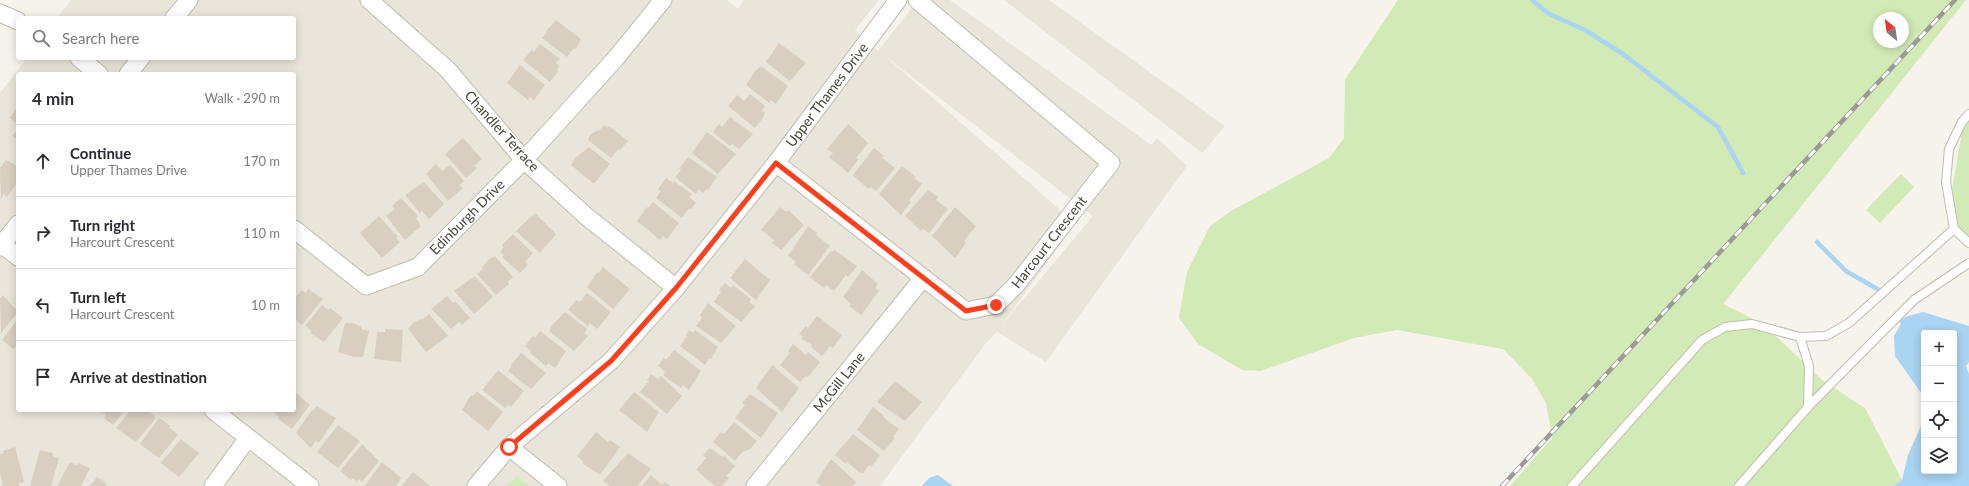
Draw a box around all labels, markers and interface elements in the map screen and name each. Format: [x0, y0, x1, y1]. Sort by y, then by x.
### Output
north arrow [1873, 12, 1909, 48]
search box [16, 16, 296, 60]
icon: search [30, 27, 52, 49]
text: Search here [62, 29, 139, 47]
street label: Upper Thames Drive [782, 39, 871, 150]
street label: Chandler Terrace [461, 87, 543, 175]
text: 4 min [32, 88, 74, 109]
text: Walk · 290 m [204, 90, 280, 106]
text: Continue [70, 144, 131, 162]
icon: ahead [32, 150, 54, 172]
text: 170 m [243, 153, 280, 169]
text: Upper Thames Drive [70, 162, 187, 178]
street label: Edinburgh Drive [425, 175, 508, 258]
street label: Harcourt Crescent [1007, 192, 1090, 291]
text: Turn right [70, 216, 135, 234]
icon: right [32, 222, 54, 244]
text: 110 m [243, 225, 280, 241]
text: Harcourt Crescent [70, 234, 174, 250]
text: Turn left [70, 288, 126, 306]
icon: left [32, 294, 54, 316]
route end [987, 296, 1005, 314]
text: 10 m [251, 297, 280, 313]
text: Harcourt Crescent [70, 306, 174, 322]
map controls [1921, 330, 1957, 474]
button: + [1921, 330, 1957, 366]
street label: McGill Lane [809, 348, 868, 415]
icon: arrive [32, 366, 54, 388]
button: − [1921, 366, 1957, 402]
text: Arrive at destination [70, 368, 207, 386]
button: locate [1921, 402, 1957, 438]
route start [500, 438, 518, 456]
button: layers [1921, 438, 1957, 474]

